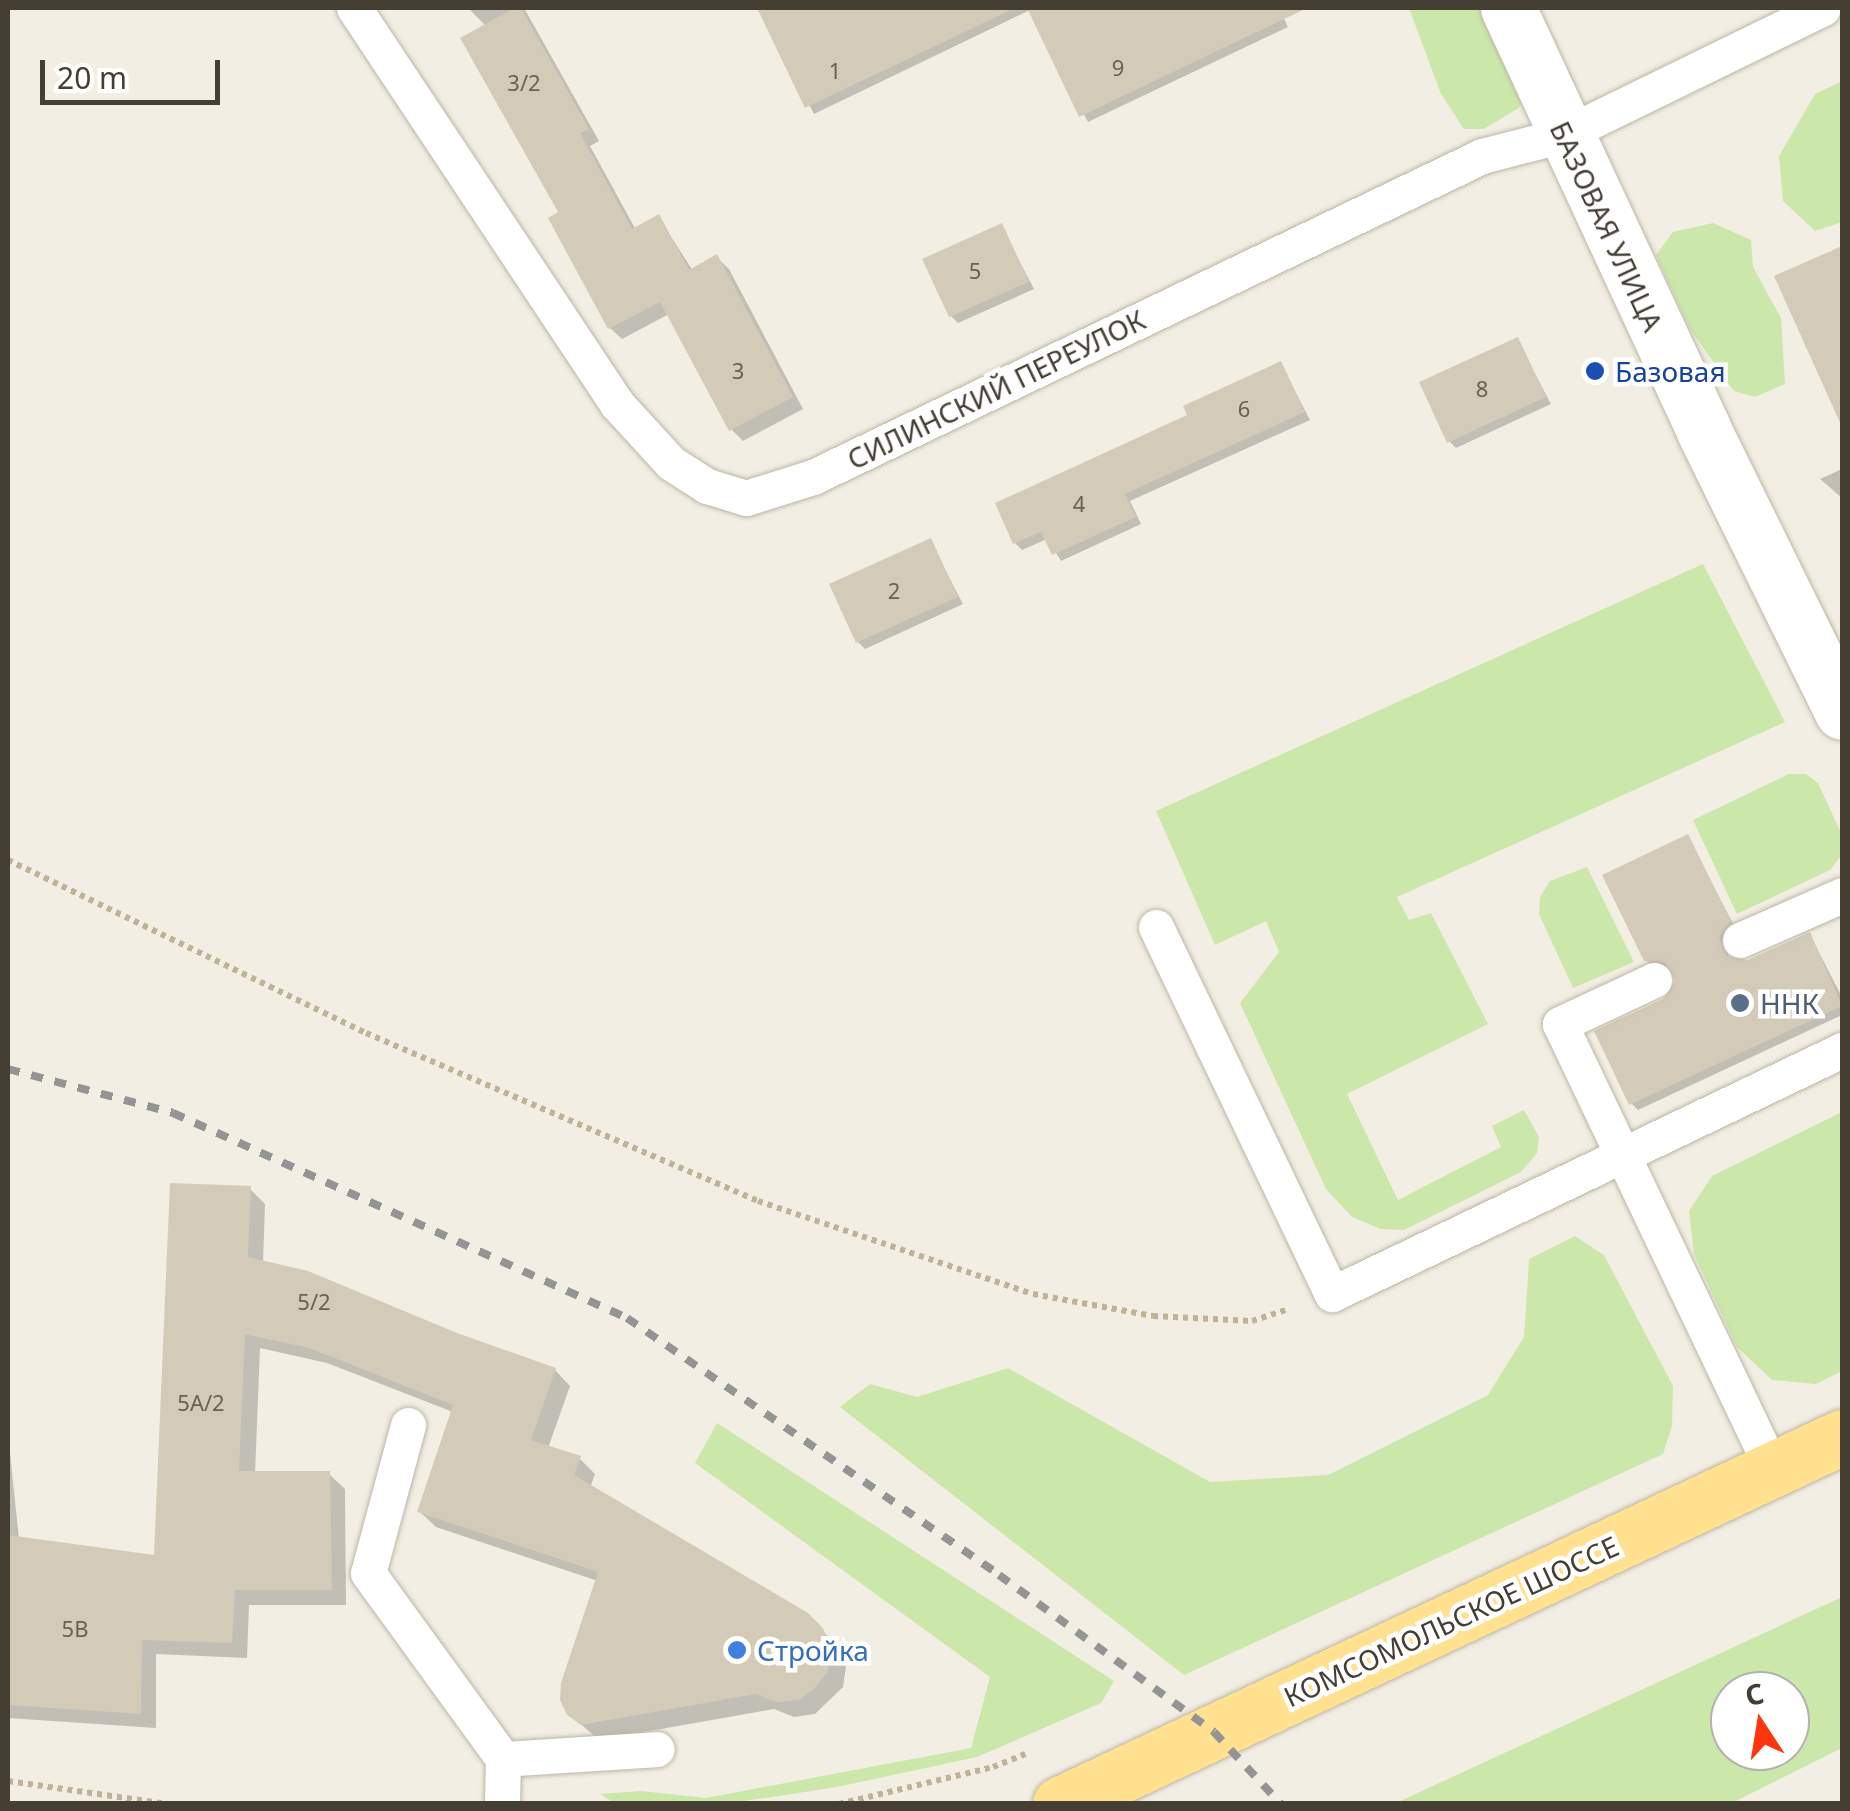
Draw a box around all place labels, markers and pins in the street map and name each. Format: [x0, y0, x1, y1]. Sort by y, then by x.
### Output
place label: Базовая [1615, 354, 1726, 388]
marker: Базовая [1584, 360, 1606, 382]
place label: ННК [1760, 986, 1819, 1020]
marker: ННК [1729, 992, 1751, 1014]
place label: Стройка [757, 1633, 869, 1667]
marker: Стройка [726, 1639, 748, 1661]

